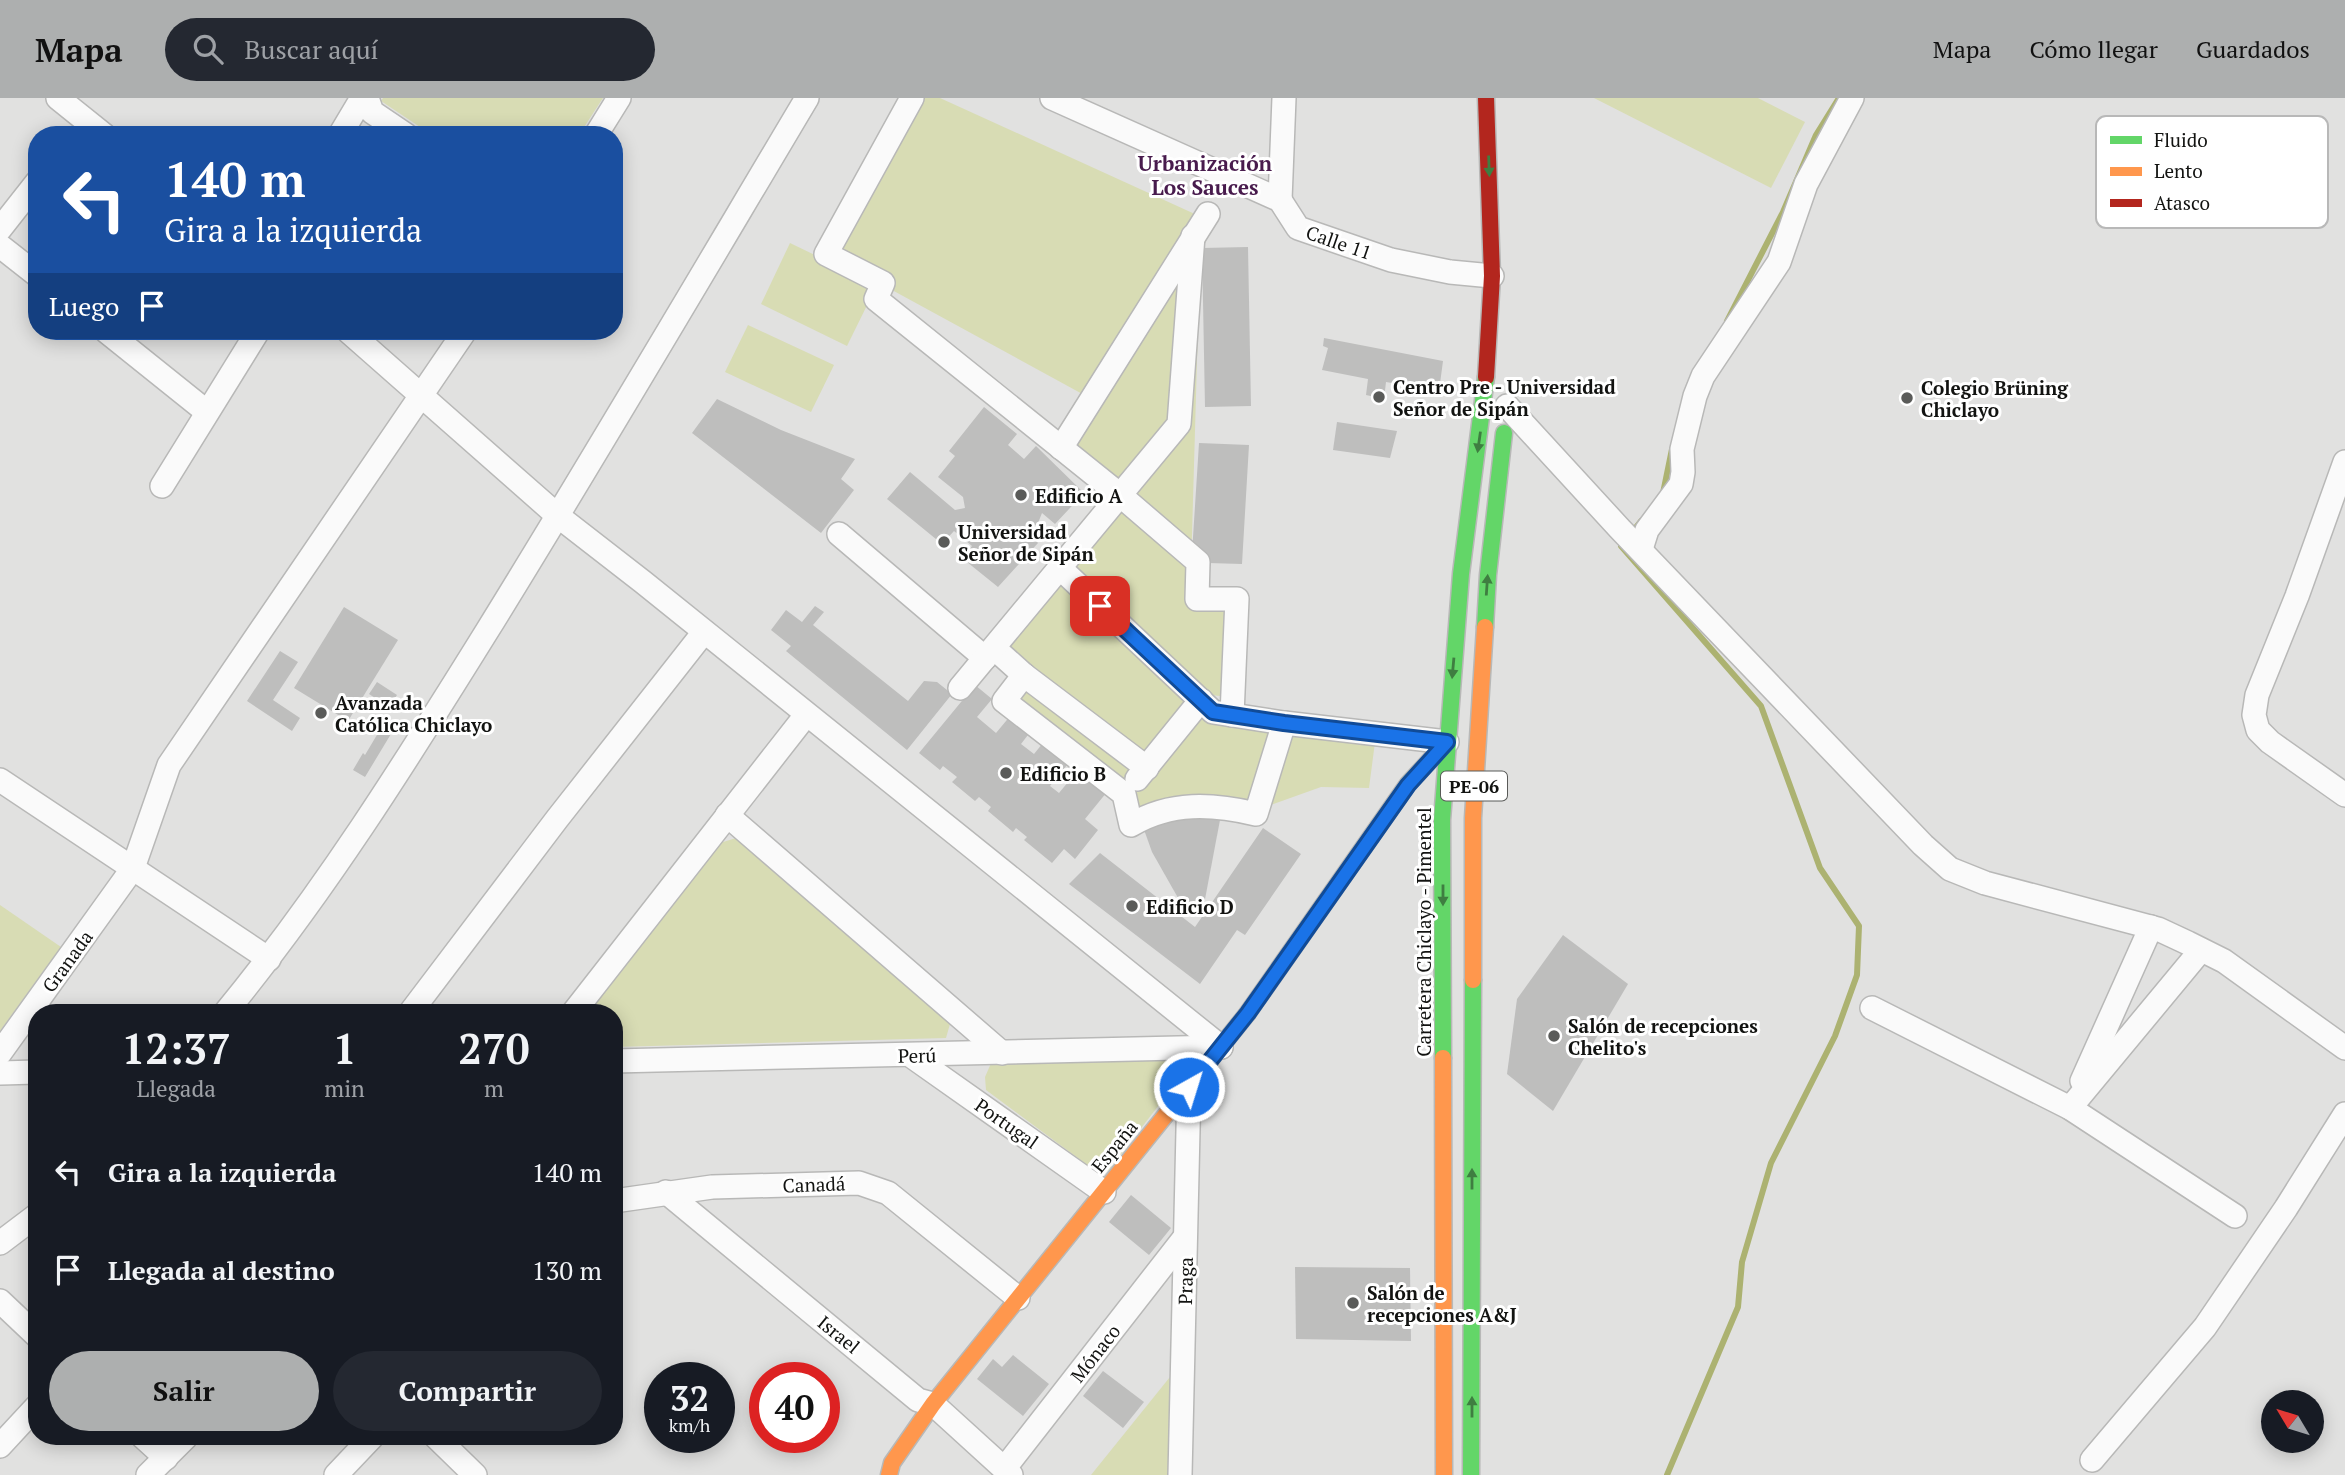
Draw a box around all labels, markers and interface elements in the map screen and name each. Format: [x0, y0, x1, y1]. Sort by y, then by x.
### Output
search box [165, 18, 655, 81]
text: Mapa [35, 28, 123, 71]
icon: search [189, 30, 227, 68]
text: Buscar aquí [245, 32, 378, 66]
text: Mapa [1933, 33, 1991, 65]
text: Cómo llegar [2029, 33, 2158, 65]
text: Guardados [2196, 33, 2310, 65]
legend [2096, 116, 2328, 228]
text: Fluido [2154, 127, 2208, 152]
text: 140 m [164, 146, 306, 211]
district label: Urbanización Los Sauces [1138, 149, 1273, 201]
icon: left [49, 154, 140, 245]
one-way arrow [1483, 155, 1494, 177]
text: Lento [2154, 158, 2203, 183]
text: Atasco [2154, 190, 2210, 215]
text: Gira a la izquierda [164, 209, 422, 251]
street label: Calle 11 [1303, 219, 1375, 265]
icon: arrive [133, 287, 171, 325]
text: Luego [49, 289, 119, 323]
place label: Centro Pre - Universidad Señor de Sipán [1393, 374, 1616, 421]
place label: Colegio Brüning Chiclayo [1921, 375, 2069, 422]
marker: Centro Pre - Universidad Señor de Sipán [1371, 389, 1387, 405]
marker: Colegio Brüning Chiclayo [1899, 390, 1915, 406]
one-way arrow [1473, 431, 1484, 453]
place label: Edificio A [1035, 483, 1122, 508]
marker: Edificio A [1013, 487, 1029, 503]
place label: Universidad Señor de Sipán [958, 519, 1094, 566]
marker: Universidad Señor de Sipán [936, 534, 952, 550]
one-way arrow [1482, 573, 1493, 595]
pin [1070, 576, 1130, 636]
icon: arrive [1081, 587, 1119, 625]
one-way arrow [1447, 657, 1458, 679]
place label: Avanzada Católica Chiclayo [335, 690, 492, 737]
marker: Avanzada Católica Chiclayo [313, 705, 329, 721]
place label: Edificio B [1020, 761, 1106, 786]
marker: Edificio B [998, 765, 1014, 781]
road number: PE-06 [1441, 772, 1507, 800]
street label: Carretera Chiclayo - Pimentel [1411, 807, 1436, 1057]
one-way arrow [1437, 884, 1449, 906]
place label: Edificio D [1146, 894, 1234, 919]
marker: Edificio D [1124, 898, 1140, 914]
street label: Granada [36, 925, 98, 997]
place label: Salón de recepciones Chelito's [1568, 1013, 1758, 1060]
text: 12:37 [122, 1020, 231, 1076]
text: 1 [333, 1020, 356, 1076]
text: 270 [458, 1020, 529, 1076]
marker: Salón de recepciones Chelito's [1546, 1028, 1562, 1044]
street label: Perú [898, 1042, 937, 1068]
position arrow [1152, 1050, 1226, 1124]
text: Llegada [137, 1073, 216, 1104]
text: min [324, 1073, 365, 1104]
text: m [484, 1073, 504, 1104]
street label: Portugal [970, 1092, 1044, 1154]
street label: España [1085, 1114, 1143, 1177]
icon: left [49, 1153, 87, 1191]
text: Gira a la izquierda [108, 1155, 336, 1189]
text: 140 m [532, 1155, 602, 1189]
one-way arrow [1466, 1168, 1478, 1190]
street label: Canadá [782, 1170, 846, 1198]
icon: arrive [49, 1251, 87, 1289]
text: Llegada al destino [108, 1253, 335, 1287]
text: 130 m [532, 1253, 602, 1287]
street label: Praga [1172, 1256, 1198, 1305]
place label: Salón de recepciones A&J [1367, 1280, 1517, 1327]
marker: Salón de recepciones A&J [1345, 1295, 1361, 1311]
street label: Israel [813, 1309, 865, 1359]
street label: Mónaco [1065, 1319, 1125, 1387]
button: Salir [49, 1351, 319, 1431]
button: Compartir [333, 1351, 602, 1431]
speed limit sign: 40 [749, 1362, 840, 1453]
text: 32 [670, 1375, 709, 1421]
north arrow [2261, 1390, 2324, 1452]
map controls [2261, 1390, 2324, 1453]
one-way arrow [1466, 1396, 1478, 1418]
text: km/h [669, 1413, 710, 1437]

